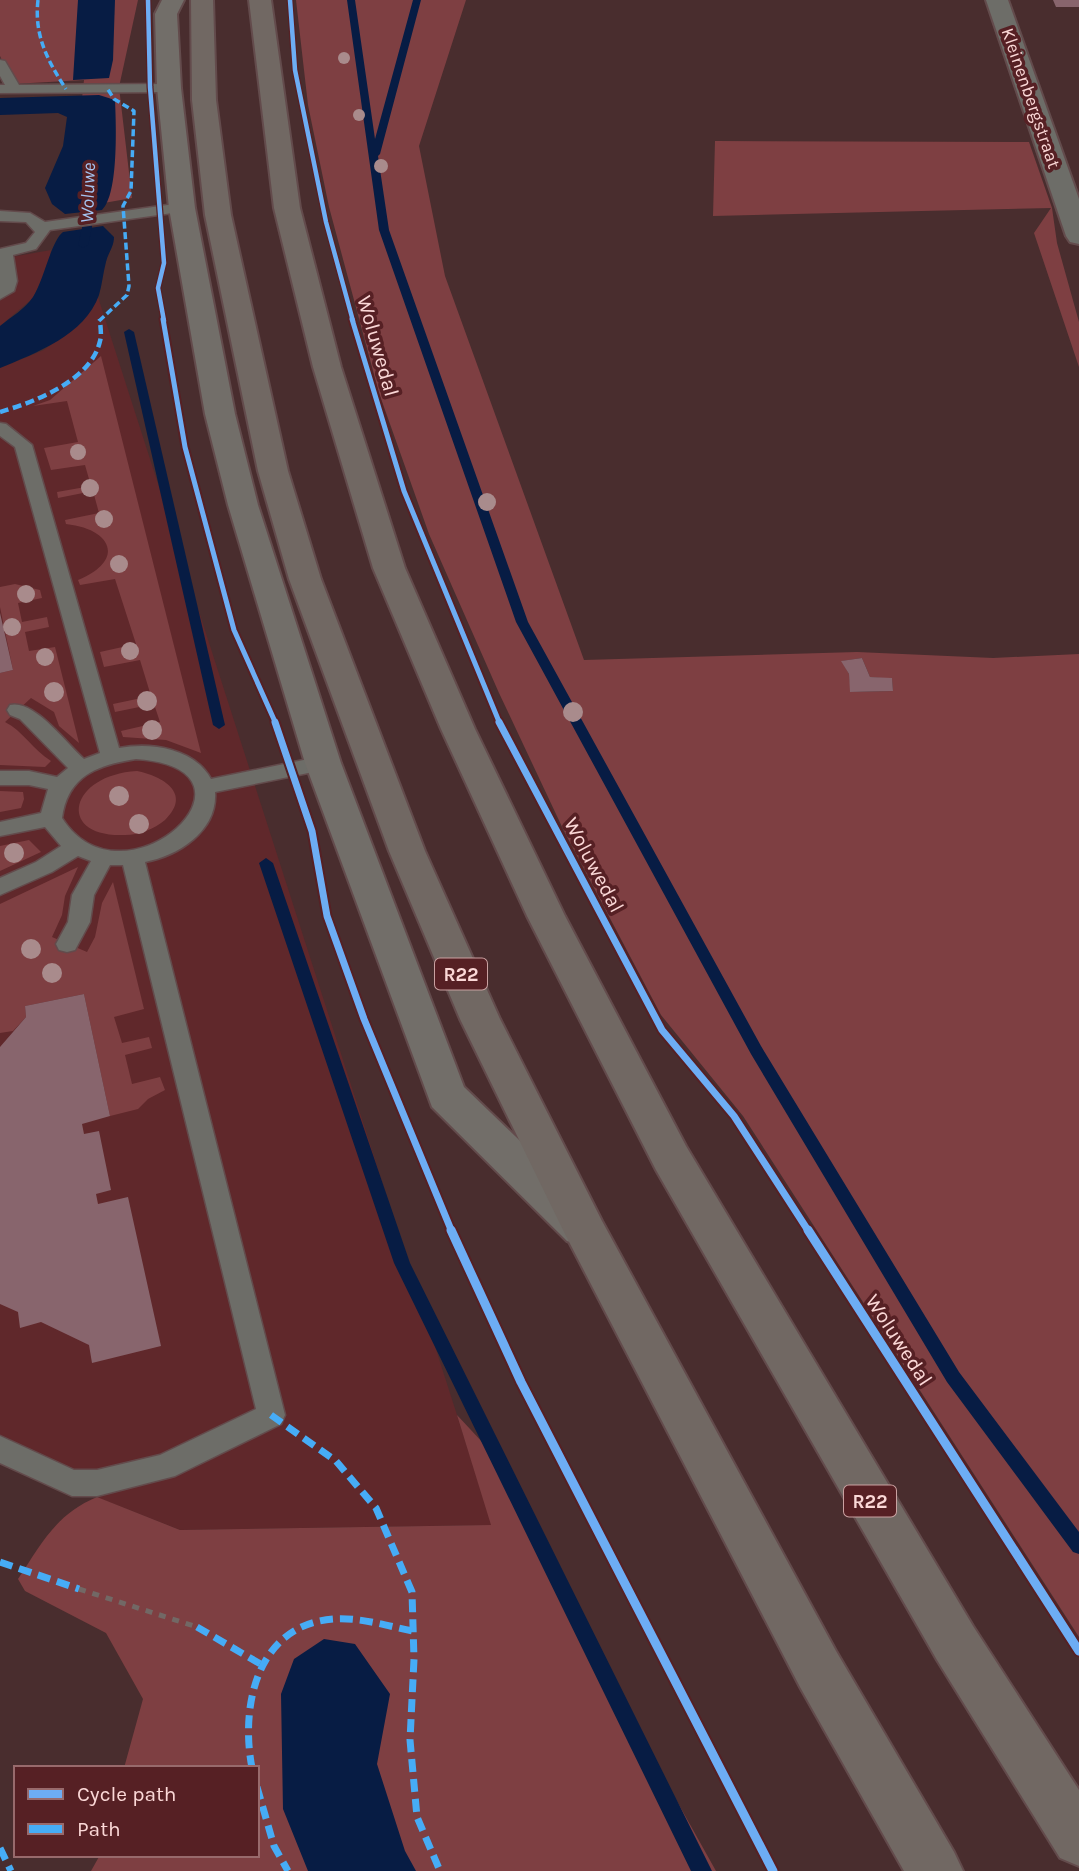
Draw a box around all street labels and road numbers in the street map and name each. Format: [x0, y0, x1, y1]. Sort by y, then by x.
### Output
street label: Kleinenbergstraat [997, 25, 1065, 171]
street label: Woluwedal [352, 293, 404, 399]
street label: Woluwedal [559, 813, 629, 917]
road number: R22 [435, 958, 487, 990]
street label: Woluwedal [861, 1290, 937, 1390]
road number: R22 [844, 1485, 896, 1516]

